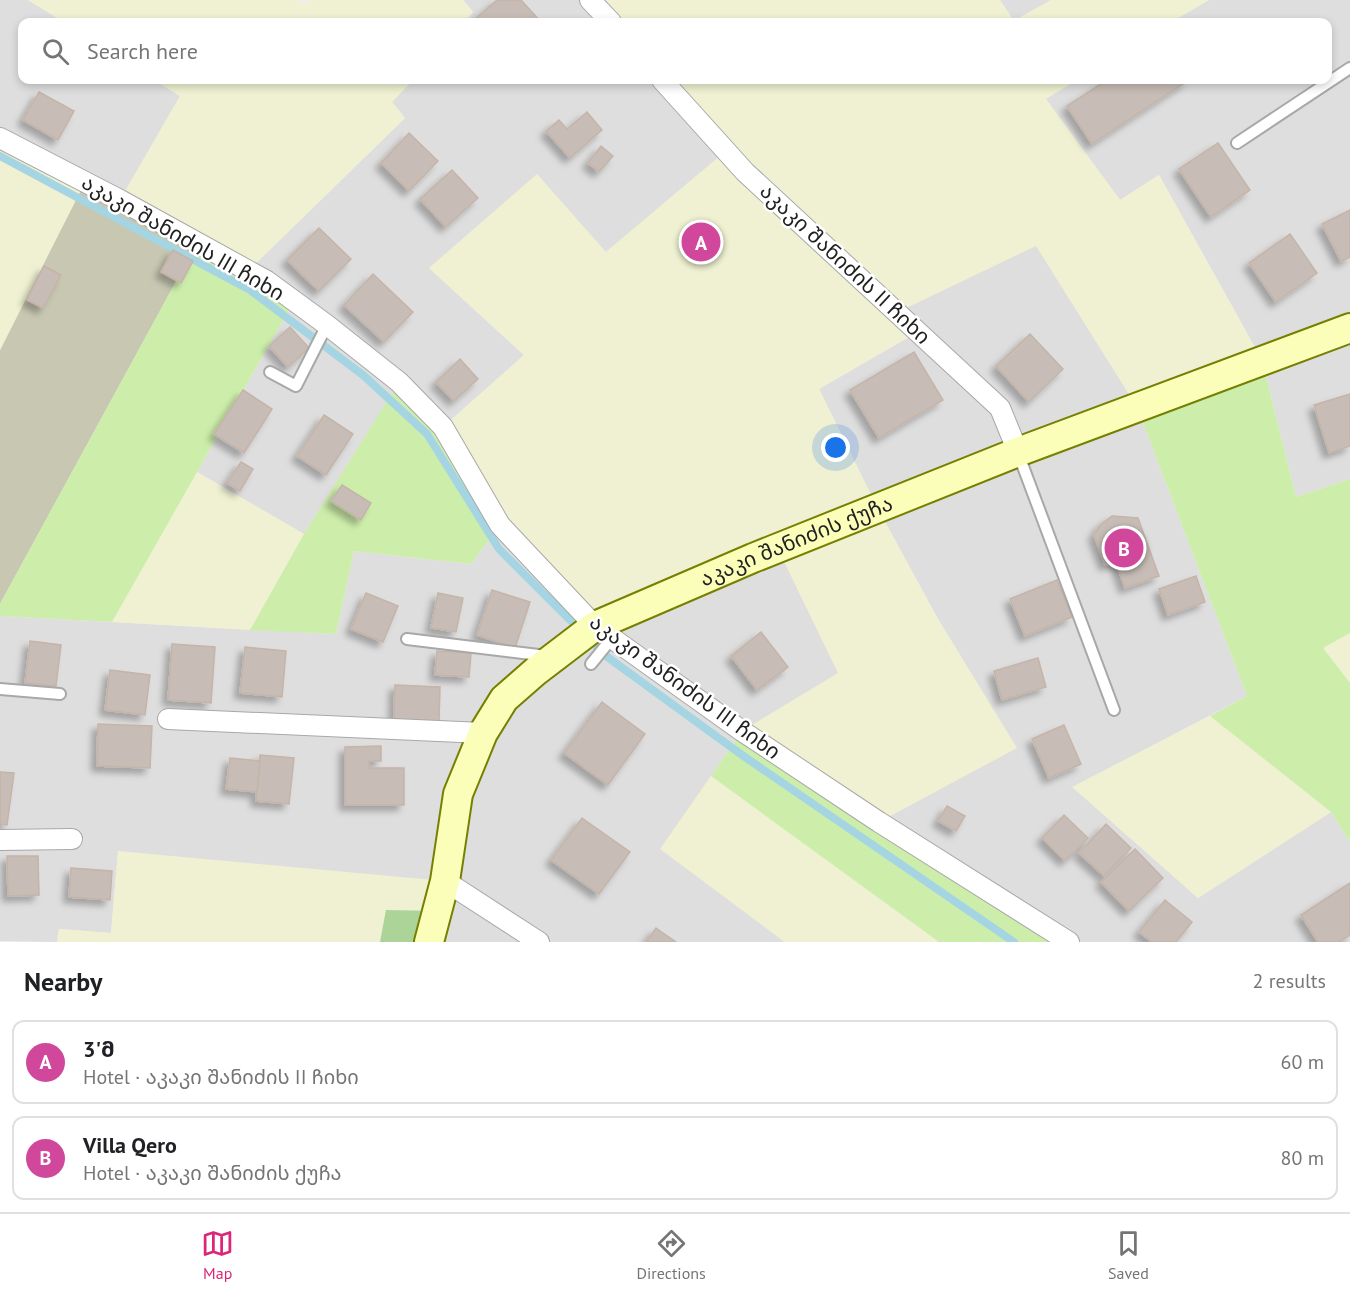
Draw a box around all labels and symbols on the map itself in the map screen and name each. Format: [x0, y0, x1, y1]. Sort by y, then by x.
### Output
street label: აკაკი შანიძის III ჩიხი [77, 168, 290, 307]
street label: აკაკი შანიძის II ჩიხი [754, 177, 936, 350]
pin: A [682, 220, 720, 264]
your location [821, 433, 850, 462]
street label: აკაკი შანიძის ქუჩა [696, 490, 896, 592]
pin: B [1104, 526, 1144, 570]
street label: აკაკი შანიძის III ჩიხი [584, 608, 786, 765]

